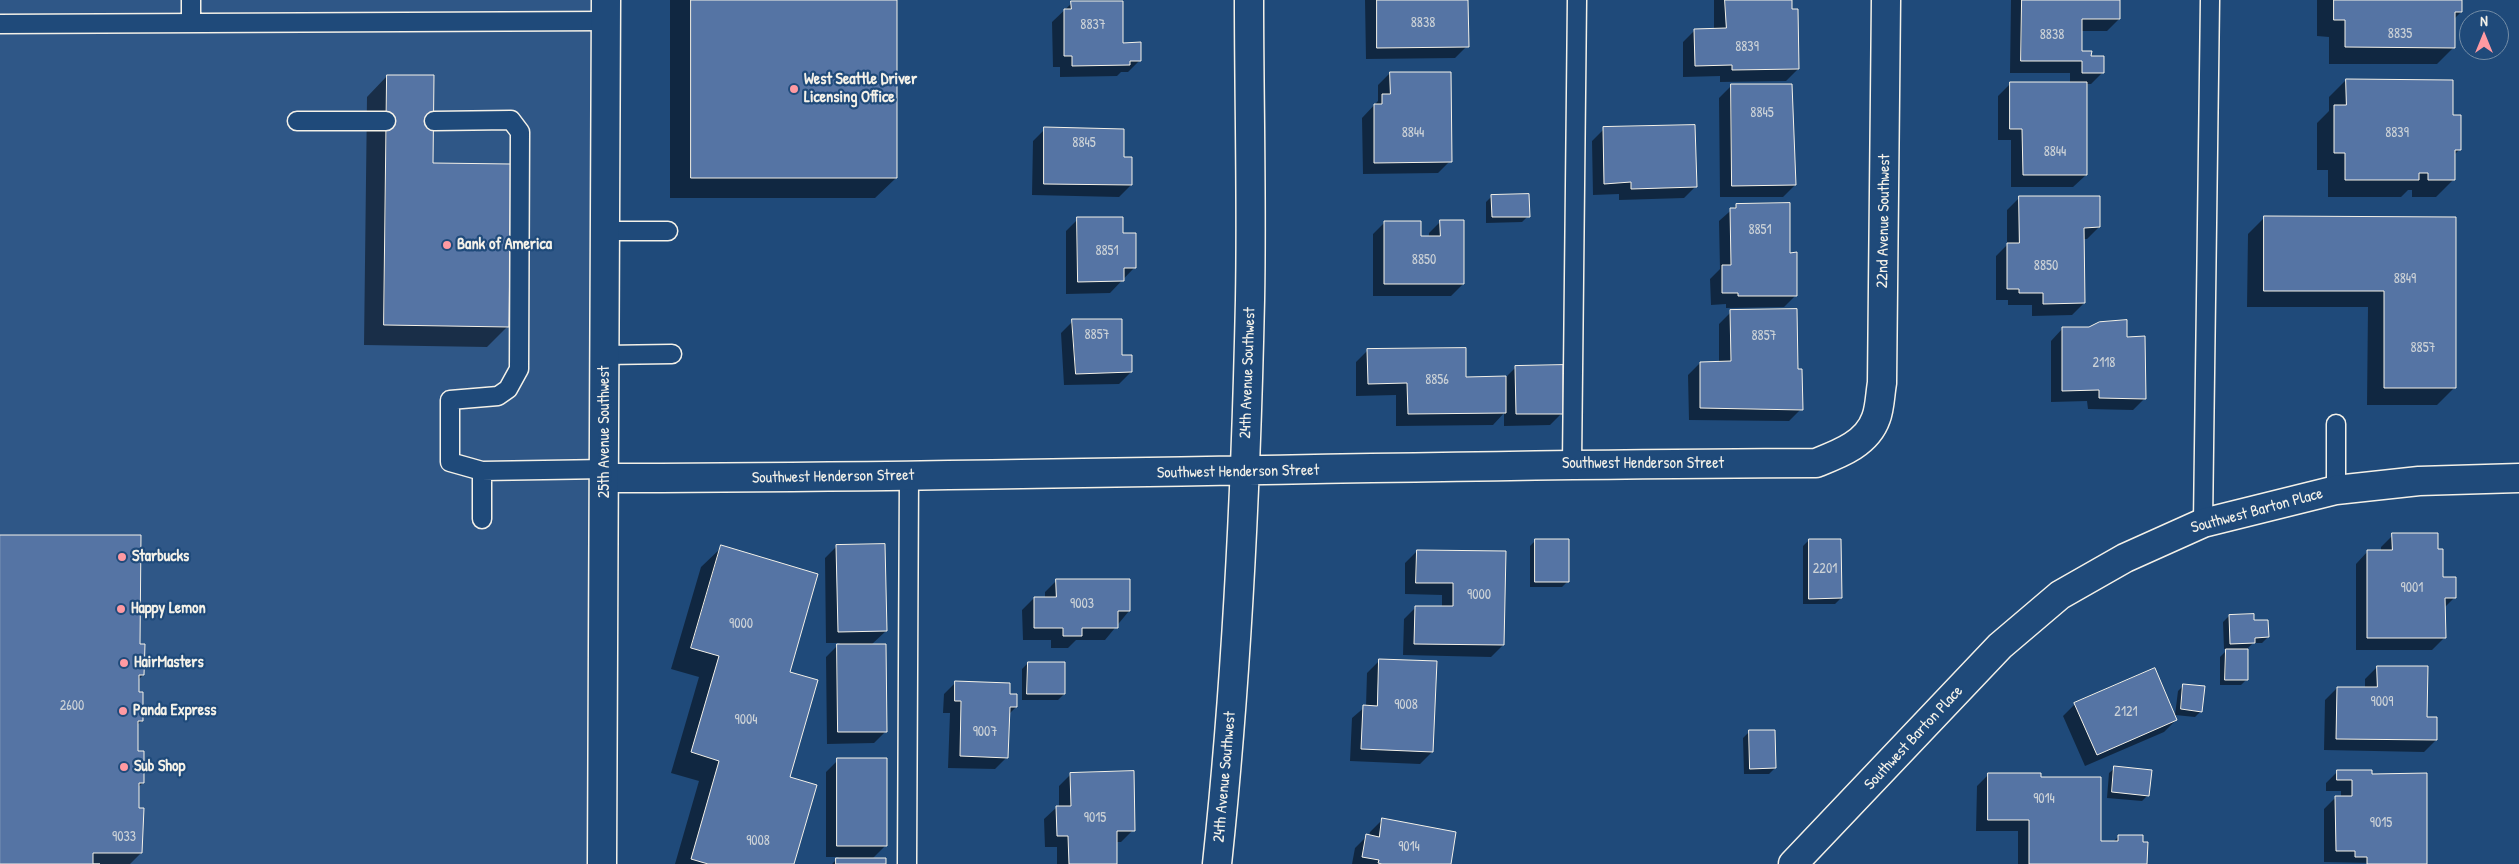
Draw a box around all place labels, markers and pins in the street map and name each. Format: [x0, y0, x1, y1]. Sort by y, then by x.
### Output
place label: West Seattle Driver Licensing Office [804, 70, 917, 108]
marker: West Seattle Driver Licensing Office [788, 83, 800, 95]
place label: Bank of America [457, 235, 552, 255]
marker: Bank of America [441, 239, 453, 251]
place label: Starbucks [132, 547, 189, 567]
marker: Starbucks [116, 551, 128, 563]
place label: Happy Lemon [131, 599, 206, 619]
marker: Happy Lemon [115, 603, 127, 615]
place label: HairMasters [134, 653, 204, 673]
marker: HairMasters [118, 657, 130, 669]
place label: Panda Express [133, 701, 216, 721]
marker: Panda Express [117, 705, 129, 717]
place label: Sub Shop [134, 757, 185, 777]
marker: Sub Shop [118, 761, 130, 773]

